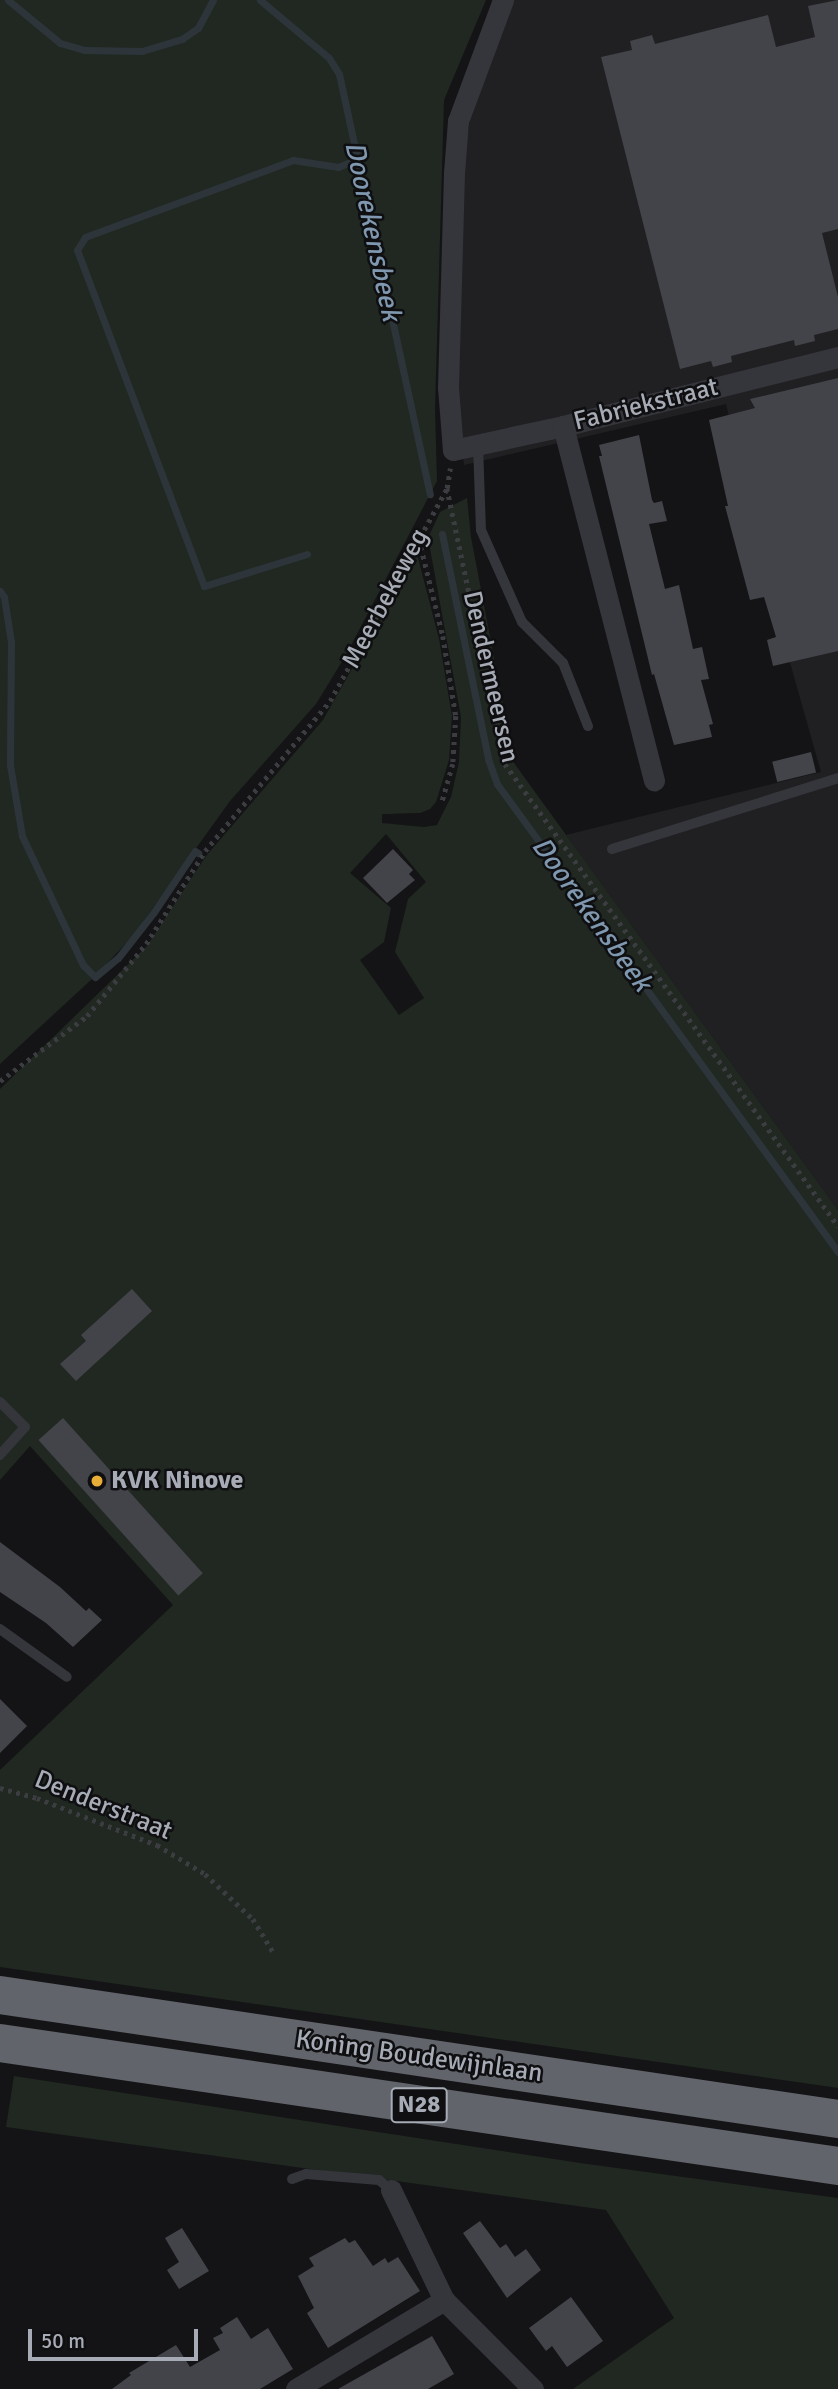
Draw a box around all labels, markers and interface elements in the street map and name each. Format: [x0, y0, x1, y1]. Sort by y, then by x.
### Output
water label: Doorekensbeek [338, 138, 408, 324]
street label: Fabriekstraat [571, 372, 721, 438]
street label: Meerbekeweg [336, 524, 436, 674]
street label: Dendermeersen [455, 588, 525, 766]
water label: Doorekensbeek [525, 830, 659, 998]
place label: KVK Ninove [111, 1465, 243, 1497]
marker: KVK Ninove [89, 1473, 105, 1489]
street label: Denderstraat [30, 1764, 176, 1848]
street label: Koning Boudewijnlaan [293, 2024, 545, 2090]
road number: N28 [389, 2084, 449, 2126]
scale bar [32, 2316, 201, 2360]
text: 50 m [41, 2328, 85, 2354]

